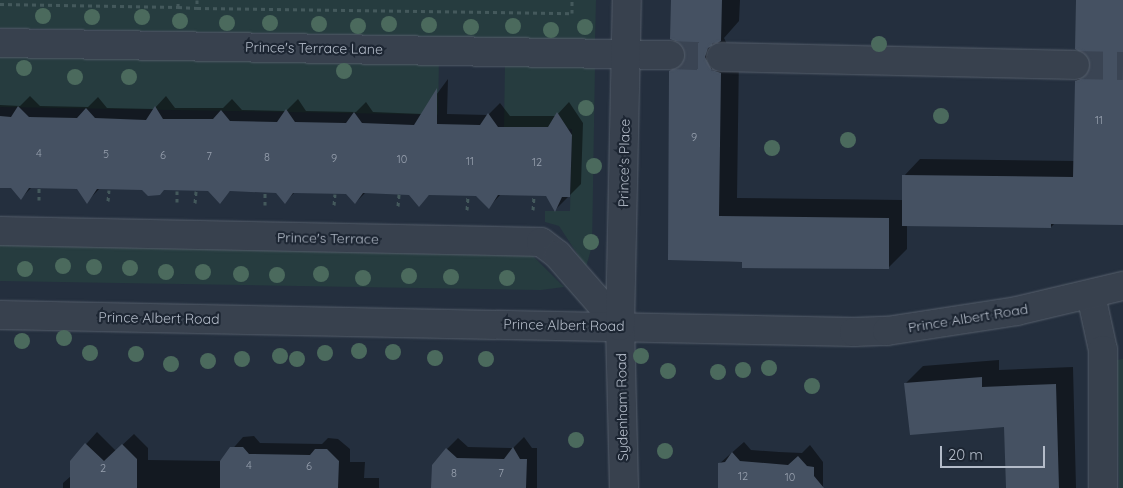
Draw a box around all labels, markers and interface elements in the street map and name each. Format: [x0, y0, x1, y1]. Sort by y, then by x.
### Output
street label: Prince's Terrace Lane [245, 38, 383, 58]
house number: 11 [1095, 113, 1103, 127]
street label: Prince's Place [615, 119, 633, 207]
house number: 9 [691, 130, 697, 144]
house number: 4 [36, 146, 42, 160]
house number: 5 [103, 147, 109, 161]
house number: 6 [160, 148, 166, 162]
house number: 7 [206, 149, 212, 163]
house number: 8 [264, 150, 270, 164]
house number: 9 [331, 151, 337, 165]
house number: 10 [397, 152, 407, 166]
house number: 11 [466, 154, 474, 168]
house number: 12 [532, 155, 542, 169]
street label: Prince's Terrace [277, 229, 379, 247]
street label: Prince Albert Road [907, 300, 1029, 336]
street label: Prince Albert Road [98, 309, 220, 327]
street label: Prince Albert Road [503, 316, 625, 334]
street label: Sydenham Road [613, 353, 631, 461]
scale bar [943, 436, 1048, 468]
text: 20 m [948, 445, 983, 464]
house number: 4 [246, 458, 252, 472]
house number: 6 [306, 459, 312, 473]
house number: 2 [100, 461, 106, 475]
house number: 8 [451, 466, 457, 480]
house number: 7 [498, 466, 504, 480]
house number: 12 [738, 469, 748, 483]
house number: 10 [785, 470, 795, 484]

